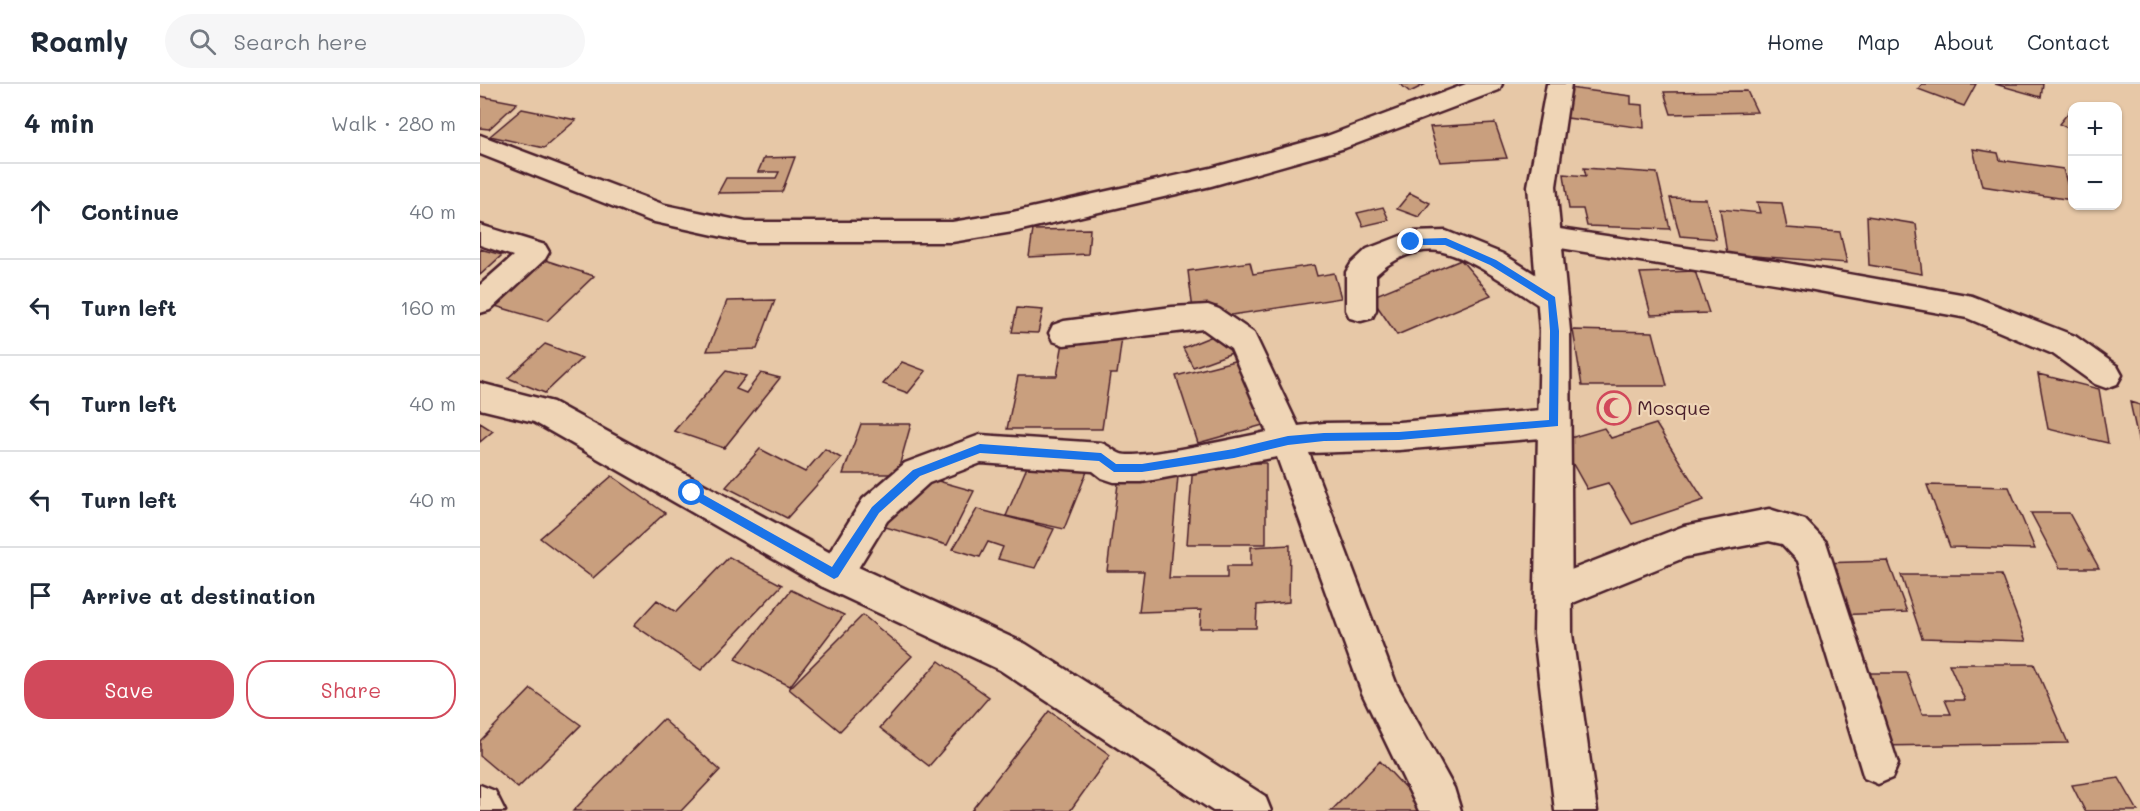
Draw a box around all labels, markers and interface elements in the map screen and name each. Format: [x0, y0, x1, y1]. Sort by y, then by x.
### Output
search box [165, 14, 585, 68]
text: Roamly [30, 23, 129, 59]
icon: search [186, 25, 219, 58]
text: Search here [234, 27, 367, 56]
text: Home [1767, 28, 1824, 55]
text: Map [1857, 28, 1900, 55]
text: About [1933, 28, 1994, 55]
text: Contact [2027, 28, 2110, 55]
map controls [2068, 102, 2122, 210]
button: + [2068, 102, 2122, 156]
text: 4 min [24, 106, 94, 140]
text: Walk · 280 m [331, 110, 456, 136]
button: − [2068, 156, 2122, 210]
icon: ahead [24, 195, 57, 228]
text: Continue [81, 197, 179, 226]
text: 40 m [410, 198, 456, 224]
route end [1397, 228, 1423, 254]
icon: left [24, 291, 57, 324]
text: Turn left [81, 293, 177, 322]
text: 160 m [400, 294, 456, 320]
icon: left [24, 387, 57, 420]
text: Turn left [81, 389, 177, 418]
text: 40 m [410, 390, 456, 416]
mosque icon: Mosque [1596, 390, 1632, 426]
place label: Mosque [1637, 394, 1711, 420]
route start [678, 479, 704, 505]
icon: left [24, 483, 57, 516]
text: Turn left [81, 485, 177, 514]
text: 40 m [410, 486, 456, 512]
icon: arrive [24, 579, 57, 612]
text: Arrive at destination [81, 581, 316, 610]
button: Save [24, 660, 234, 719]
button: Share [246, 660, 456, 719]

